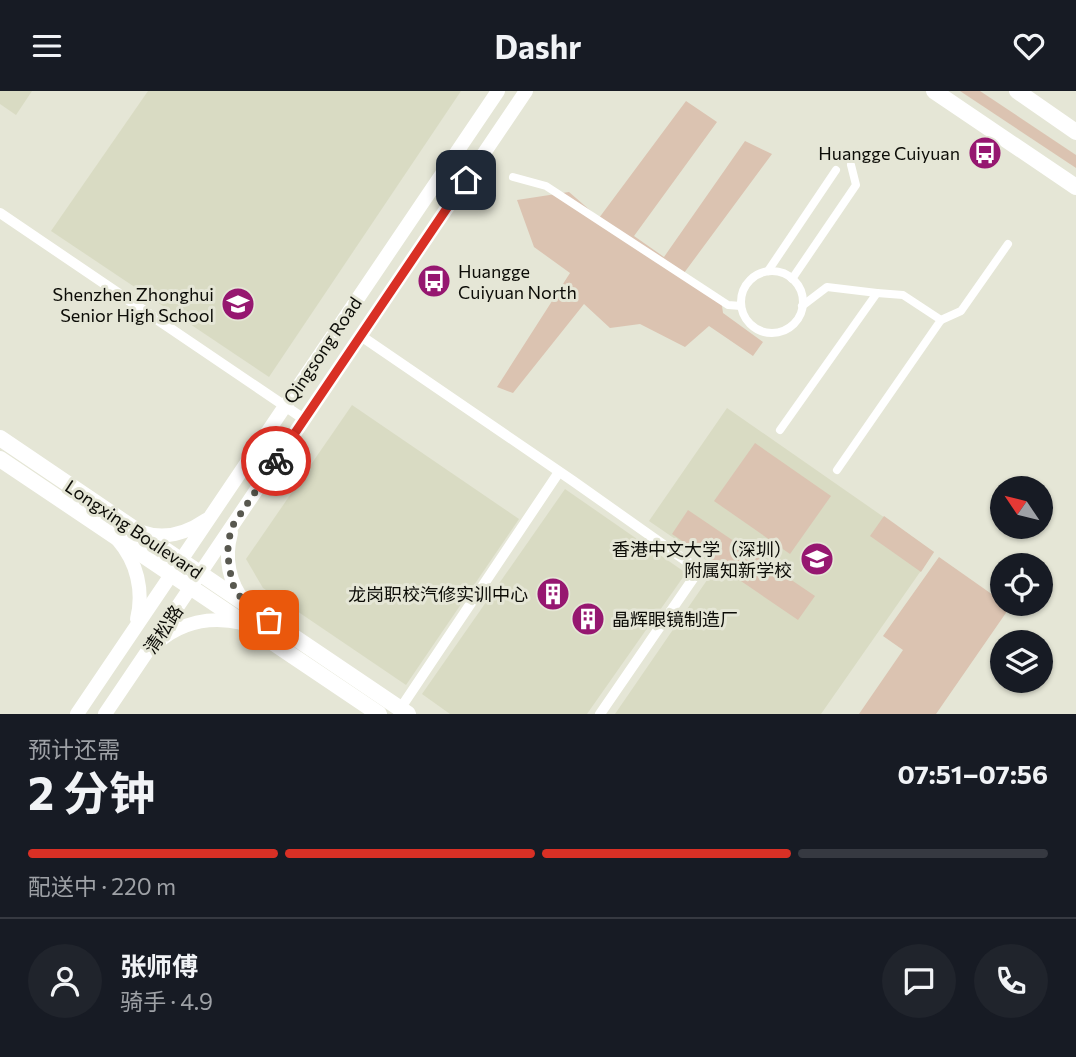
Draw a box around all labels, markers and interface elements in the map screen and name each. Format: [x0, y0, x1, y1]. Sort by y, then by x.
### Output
text: Dashr [495, 26, 581, 66]
icon: menu [28, 27, 66, 65]
icon: heart [1010, 27, 1048, 65]
bus stop icon: Huangge Cuiyuan [966, 134, 1004, 172]
place label: Huangge Cuiyuan [818, 142, 960, 164]
pin [436, 150, 496, 210]
icon: home [447, 161, 485, 199]
place label: Huangge Cuiyuan North [458, 260, 577, 303]
bus stop icon: Huangge Cuiyuan North [415, 262, 453, 300]
place label: Shenzhen Zhonghui Senior High School [53, 283, 214, 326]
school or university icon: Shenzhen Zhonghui Senior High School [219, 285, 257, 323]
street label: Qingsong Road [278, 292, 366, 408]
courier [241, 426, 311, 496]
icon: bike [257, 442, 295, 480]
street label: Longxing Boulevard [61, 475, 207, 583]
north arrow [990, 476, 1054, 539]
map controls [990, 476, 1053, 693]
place label: 香港中文大学（深圳） 附属知新学校 [612, 538, 792, 581]
school or university icon: 香港中文大学（深圳） 附属知新学校 [798, 540, 836, 578]
button: locate [990, 553, 1053, 616]
building icon: 龙岗职校汽修实训中心 [534, 575, 572, 613]
place label: 龙岗职校汽修实训中心 [348, 583, 528, 605]
pin [239, 590, 299, 650]
street label: 清松路 [139, 600, 187, 658]
building icon: 晶辉眼镜制造厂 [569, 600, 607, 638]
icon: bag [250, 601, 288, 639]
place label: 晶辉眼镜制造厂 [612, 608, 738, 630]
button: layers [990, 630, 1053, 693]
text: 预计还需 [28, 735, 120, 763]
text: 07:51–07:56 [898, 758, 1048, 789]
text: 2 分钟 [28, 763, 155, 819]
text: 配送中 · 220 m [28, 872, 176, 900]
button: person [28, 944, 102, 1018]
button: chat [882, 944, 956, 1018]
button: phone [974, 944, 1048, 1018]
text: 张师傅 [120, 950, 198, 981]
text: 骑手 · 4.9 [120, 987, 213, 1015]

